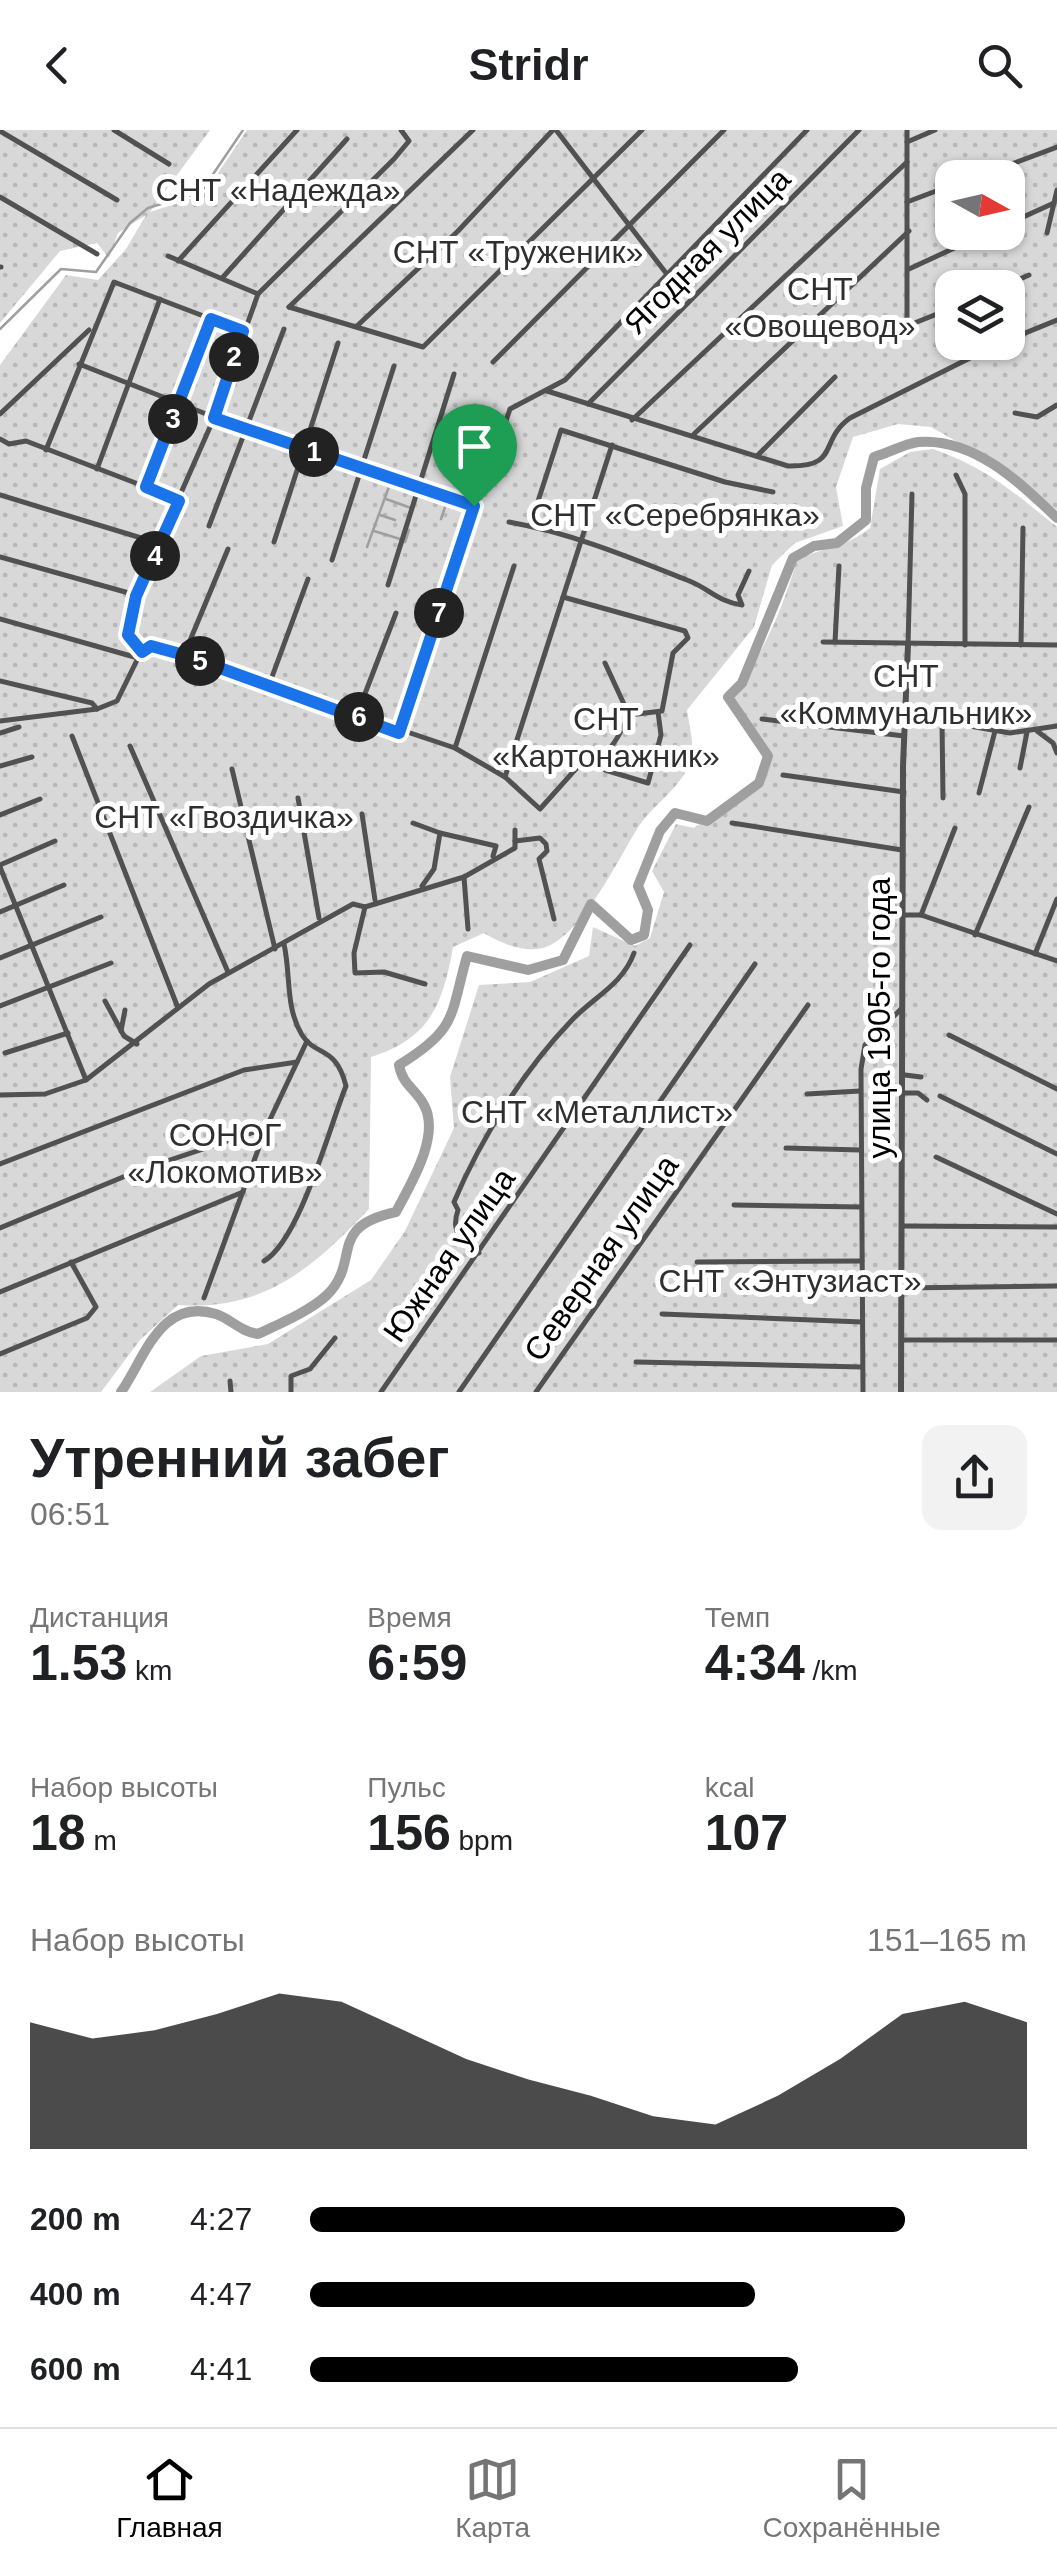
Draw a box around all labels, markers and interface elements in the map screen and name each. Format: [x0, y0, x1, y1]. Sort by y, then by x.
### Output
icon: back [30, 38, 85, 93]
icon: search [972, 38, 1027, 93]
text: Stridr [468, 39, 589, 90]
north arrow [935, 160, 1025, 250]
map controls [935, 160, 1025, 360]
street label: Ягодная улица [617, 161, 797, 341]
park label: СНТ «Надежда» [155, 172, 401, 208]
park label: СНТ «Труженик» [393, 234, 643, 270]
button: layers [935, 270, 1025, 360]
park label: СНТ «Овощевод» [724, 271, 916, 344]
pin: 2 [209, 332, 259, 382]
text: 2 [226, 341, 242, 372]
pin: 3 [148, 394, 198, 444]
text: 3 [165, 403, 181, 434]
pin [432, 404, 517, 507]
icon: arrive [447, 419, 502, 474]
pin: 1 [289, 427, 339, 477]
text: 1 [306, 436, 322, 467]
park label: СНТ «Серебрянка» [530, 497, 820, 533]
pin: 4 [130, 531, 180, 581]
text: 4 [147, 540, 163, 571]
pin: 7 [414, 588, 464, 638]
text: 7 [431, 597, 447, 628]
pin: 5 [175, 636, 225, 686]
text: 5 [192, 645, 208, 676]
park label: СНТ «Коммунальник» [780, 658, 1032, 731]
pin: 6 [334, 692, 384, 742]
text: 6 [351, 701, 367, 732]
park label: СНТ «Картонажник» [492, 701, 720, 774]
park label: СНТ «Гвоздичка» [94, 799, 354, 835]
street label: улица 1905-го года [861, 877, 897, 1158]
park label: СНТ «Металлист» [461, 1094, 733, 1130]
park label: СОНОГ «Локомотив» [127, 1117, 323, 1190]
street label: Северная улица [517, 1148, 685, 1368]
street label: Южная улица [376, 1161, 522, 1349]
park label: СНТ «Энтузиаст» [659, 1263, 921, 1299]
button: share [922, 1425, 1027, 1530]
text: Утренний забег [30, 1427, 449, 1489]
text: 06:51 [30, 1496, 110, 1532]
text: Дистанция [30, 1602, 169, 1633]
text: Время [367, 1602, 452, 1633]
text: Темп [705, 1602, 770, 1633]
text: 1.53 [30, 1635, 127, 1691]
text: 6:59 [367, 1635, 467, 1691]
text: 4:34 [705, 1635, 805, 1691]
text: km [127, 1655, 172, 1686]
text: /km [805, 1655, 858, 1686]
text: Набор высоты [30, 1772, 218, 1803]
text: Пульс [367, 1772, 446, 1803]
text: kcal [705, 1772, 754, 1803]
text: 18 [30, 1805, 86, 1861]
text: 156 [367, 1805, 451, 1861]
text: 107 [705, 1805, 788, 1861]
text: m [86, 1825, 117, 1856]
text: bpm [451, 1825, 513, 1856]
text: Набор высоты [30, 1922, 245, 1958]
text: 151–165 m [867, 1922, 1027, 1958]
text: 200 m [30, 2201, 121, 2237]
text: 4:27 [190, 2201, 252, 2237]
text: 400 m [30, 2276, 121, 2312]
text: 4:47 [190, 2276, 252, 2312]
text: 600 m [30, 2351, 121, 2387]
text: 4:41 [190, 2351, 252, 2387]
tab: Главная [116, 2452, 223, 2544]
tab: Карта [455, 2452, 530, 2544]
tab: Сохранённые [763, 2452, 941, 2544]

